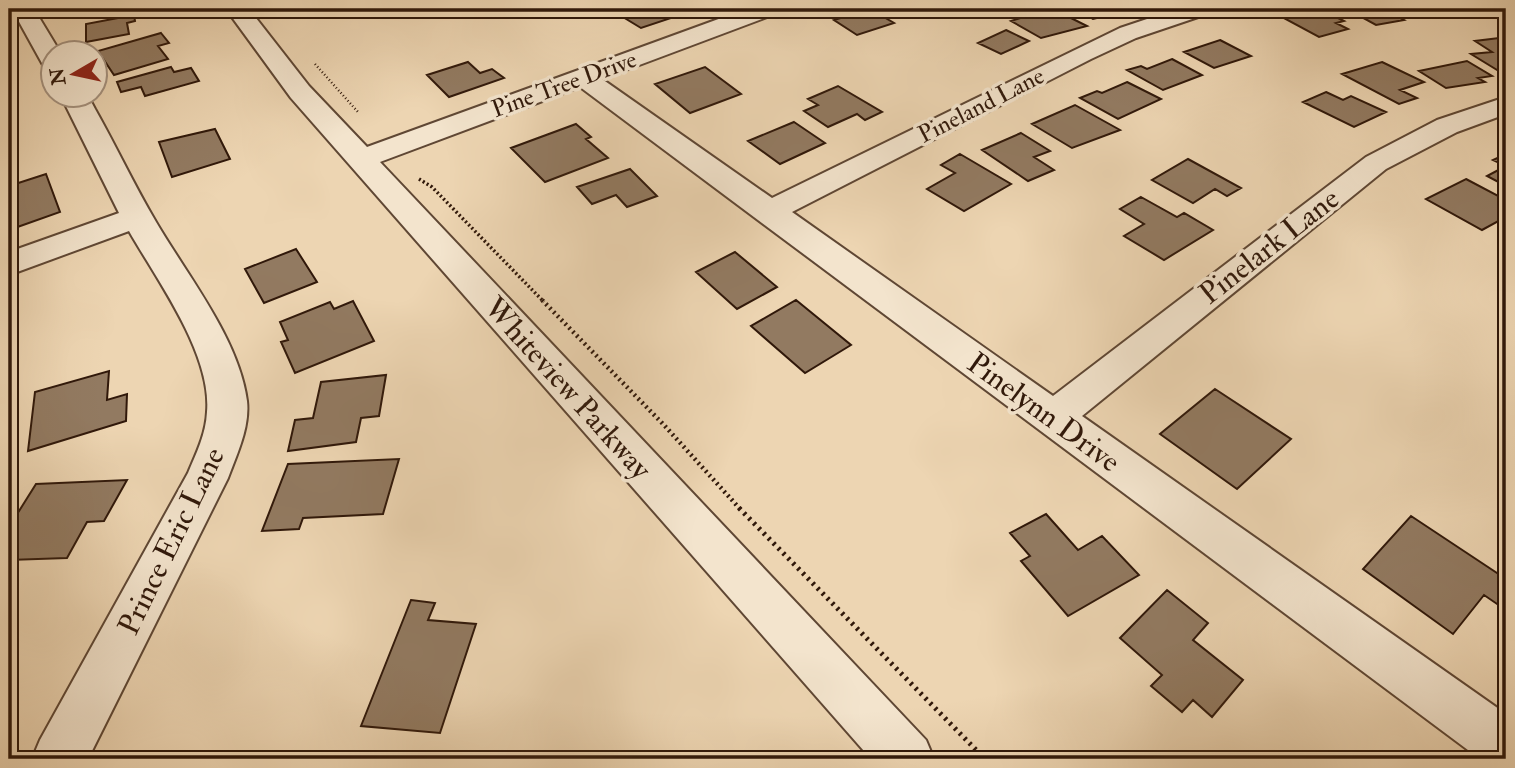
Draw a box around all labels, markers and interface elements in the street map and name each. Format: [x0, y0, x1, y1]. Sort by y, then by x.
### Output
north arrow [38, 38, 108, 108]
street label: Pine Tree Drive [487, 44, 641, 125]
street label: Pineland Lane [913, 60, 1050, 150]
text: N [45, 65, 72, 88]
street label: Pinelark Lane [1192, 180, 1347, 312]
street label: Whiteview Parkway [475, 289, 660, 488]
street label: Pinelynn Drive [960, 345, 1127, 480]
street label: Prince Eric Lane [110, 441, 233, 641]

